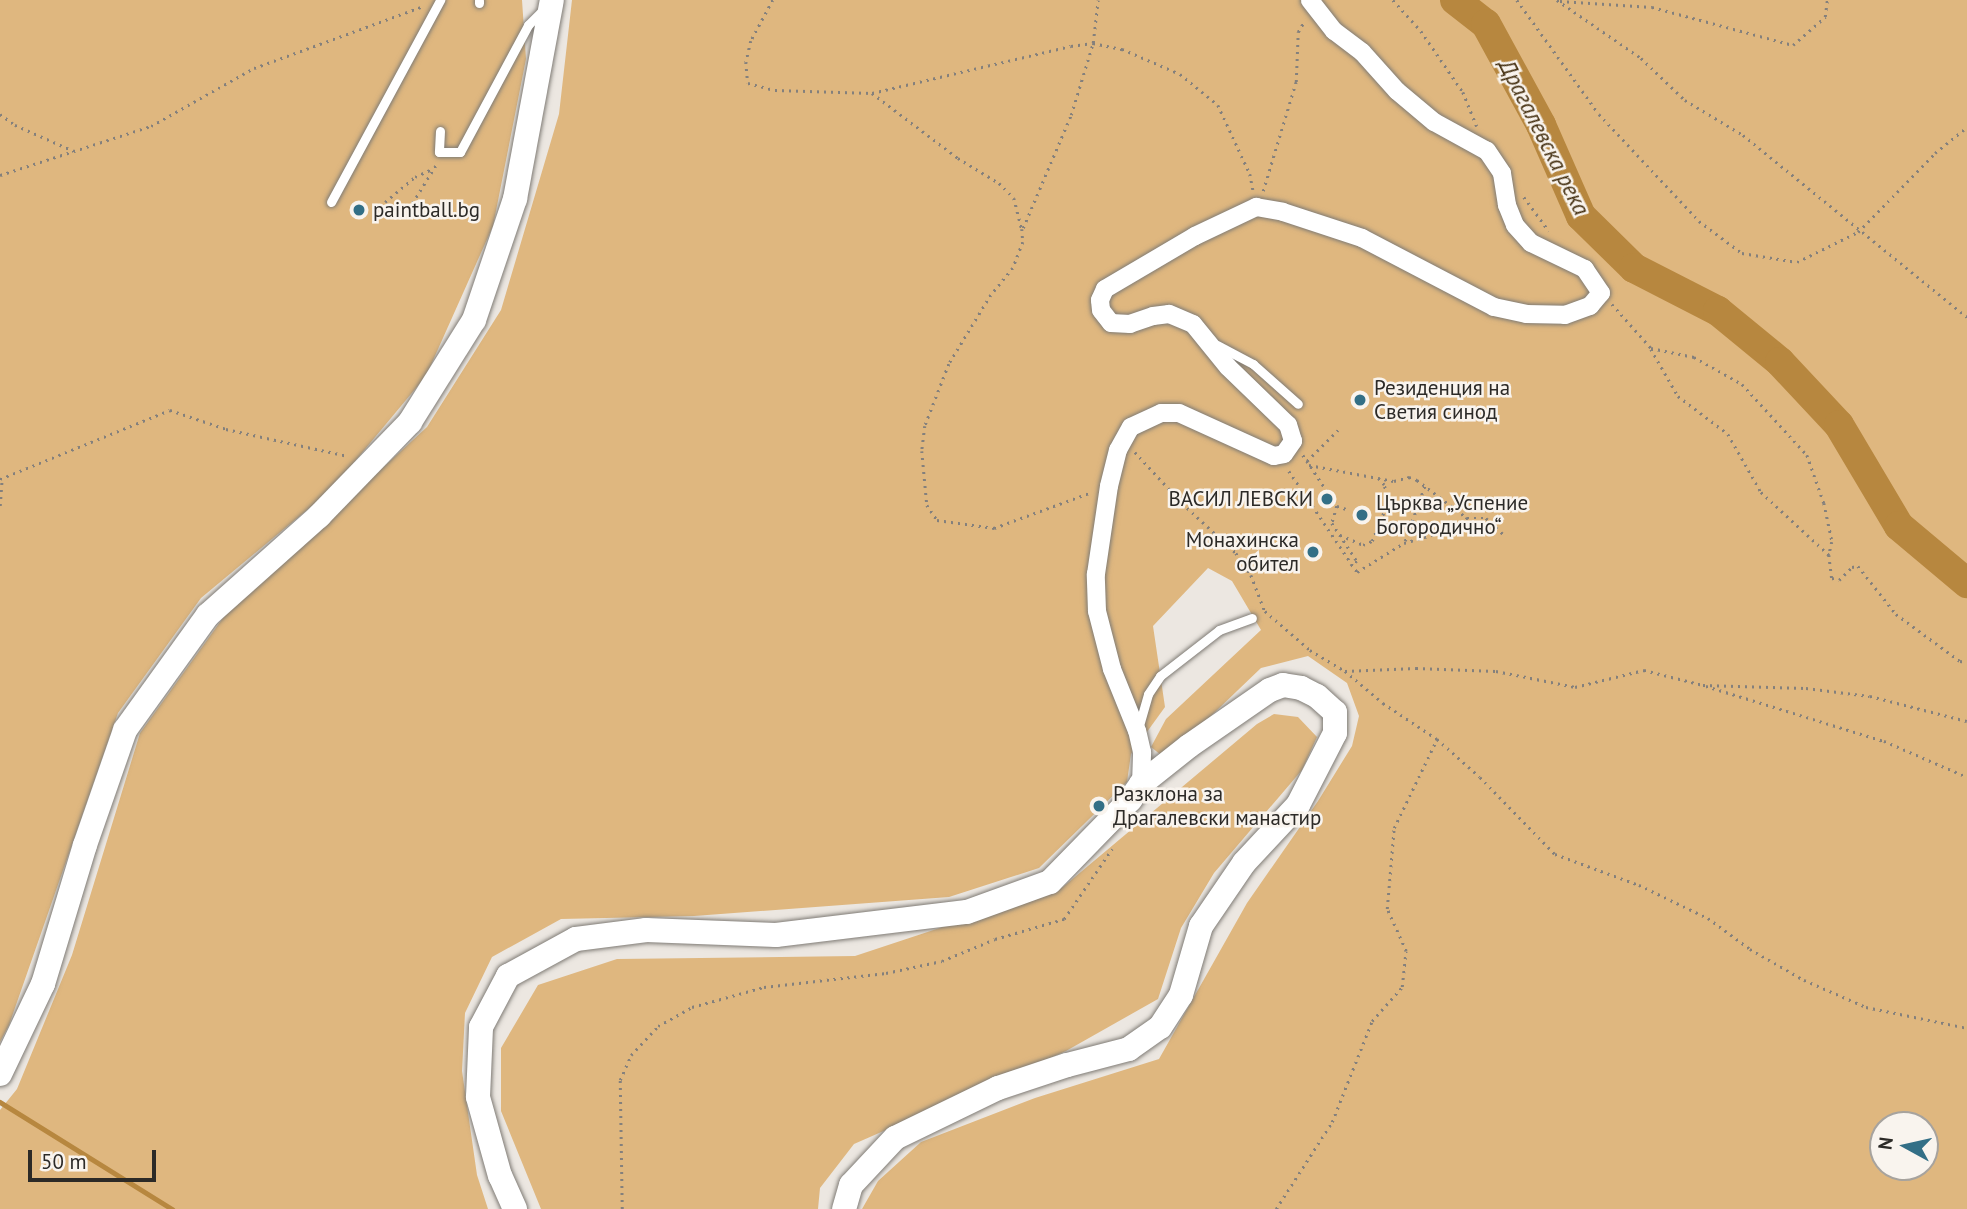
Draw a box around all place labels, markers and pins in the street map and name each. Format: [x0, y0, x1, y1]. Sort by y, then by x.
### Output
place label: paintball.bg [373, 197, 480, 223]
marker: paintball.bg [351, 202, 367, 218]
place label: Резиденция на Светия синод [1374, 375, 1510, 425]
marker: Резиденция на Светия синод [1352, 392, 1368, 408]
place label: ВАСИЛ ЛЕВСКИ [1168, 486, 1313, 512]
place label: Църква „Успение Богородично“ [1376, 490, 1530, 540]
marker: ВАСИЛ ЛЕВСКИ [1319, 491, 1335, 507]
marker: Църква „Успение Богородично“ [1354, 507, 1370, 523]
place label: Монахинска обител [1186, 527, 1299, 577]
marker: Монахинска обител [1305, 544, 1321, 560]
place label: Разклона за Драгалевски манастир [1113, 781, 1321, 831]
marker: Разклона за Драгалевски манастир [1091, 798, 1107, 814]

